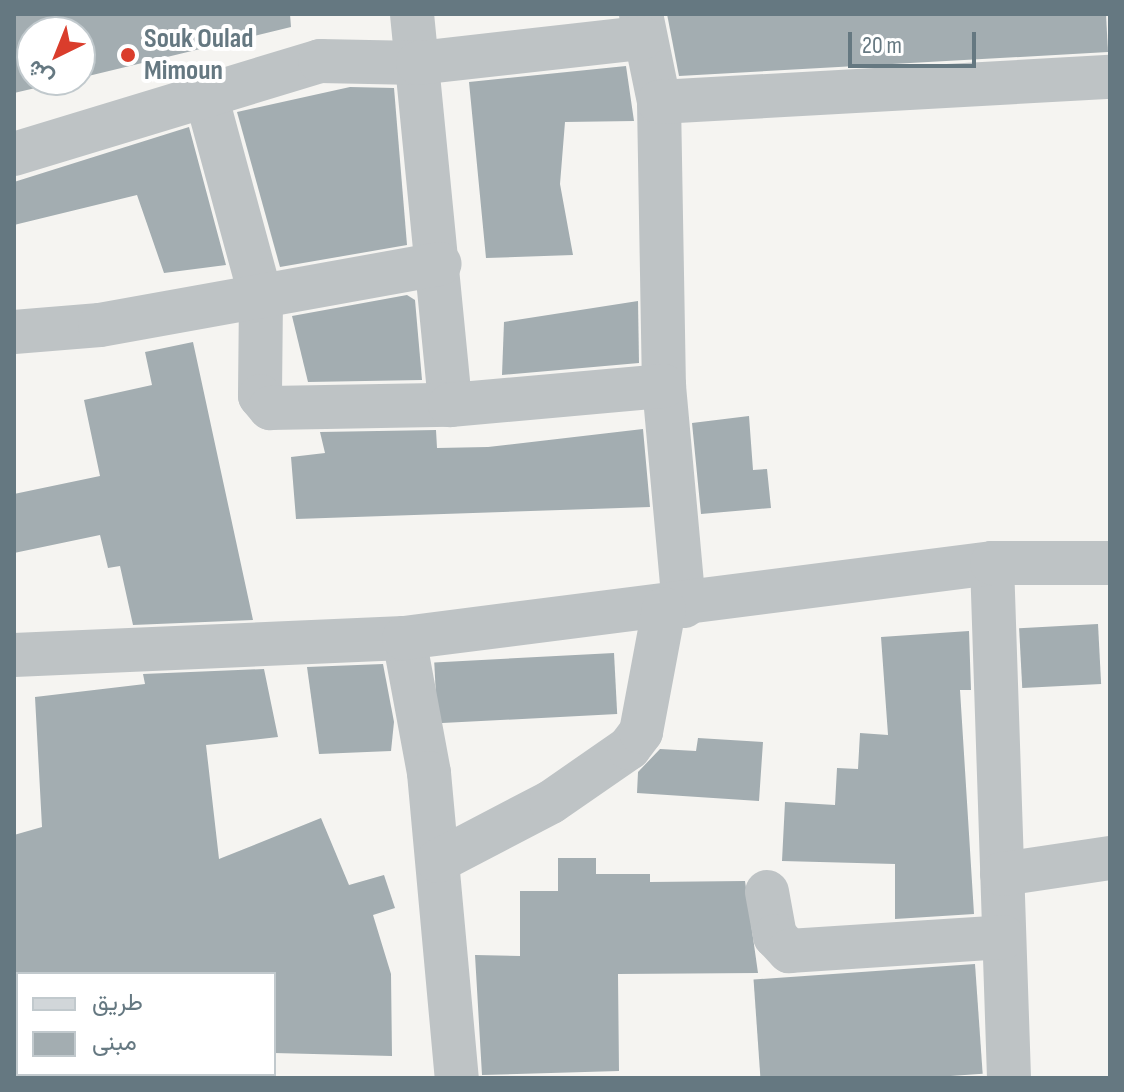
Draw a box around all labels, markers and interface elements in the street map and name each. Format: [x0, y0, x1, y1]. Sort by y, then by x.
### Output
north arrow [16, 16, 96, 96]
scale bar [852, 16, 980, 66]
place label: Souk Oulad Mimoun [144, 22, 253, 88]
text: 20 m [862, 31, 902, 60]
marker: Souk Oulad Mimoun [119, 46, 137, 64]
text: ش [22, 54, 60, 91]
legend [16, 972, 276, 1076]
text: طريق [92, 988, 143, 1017]
text: مبنى [92, 1028, 137, 1057]

